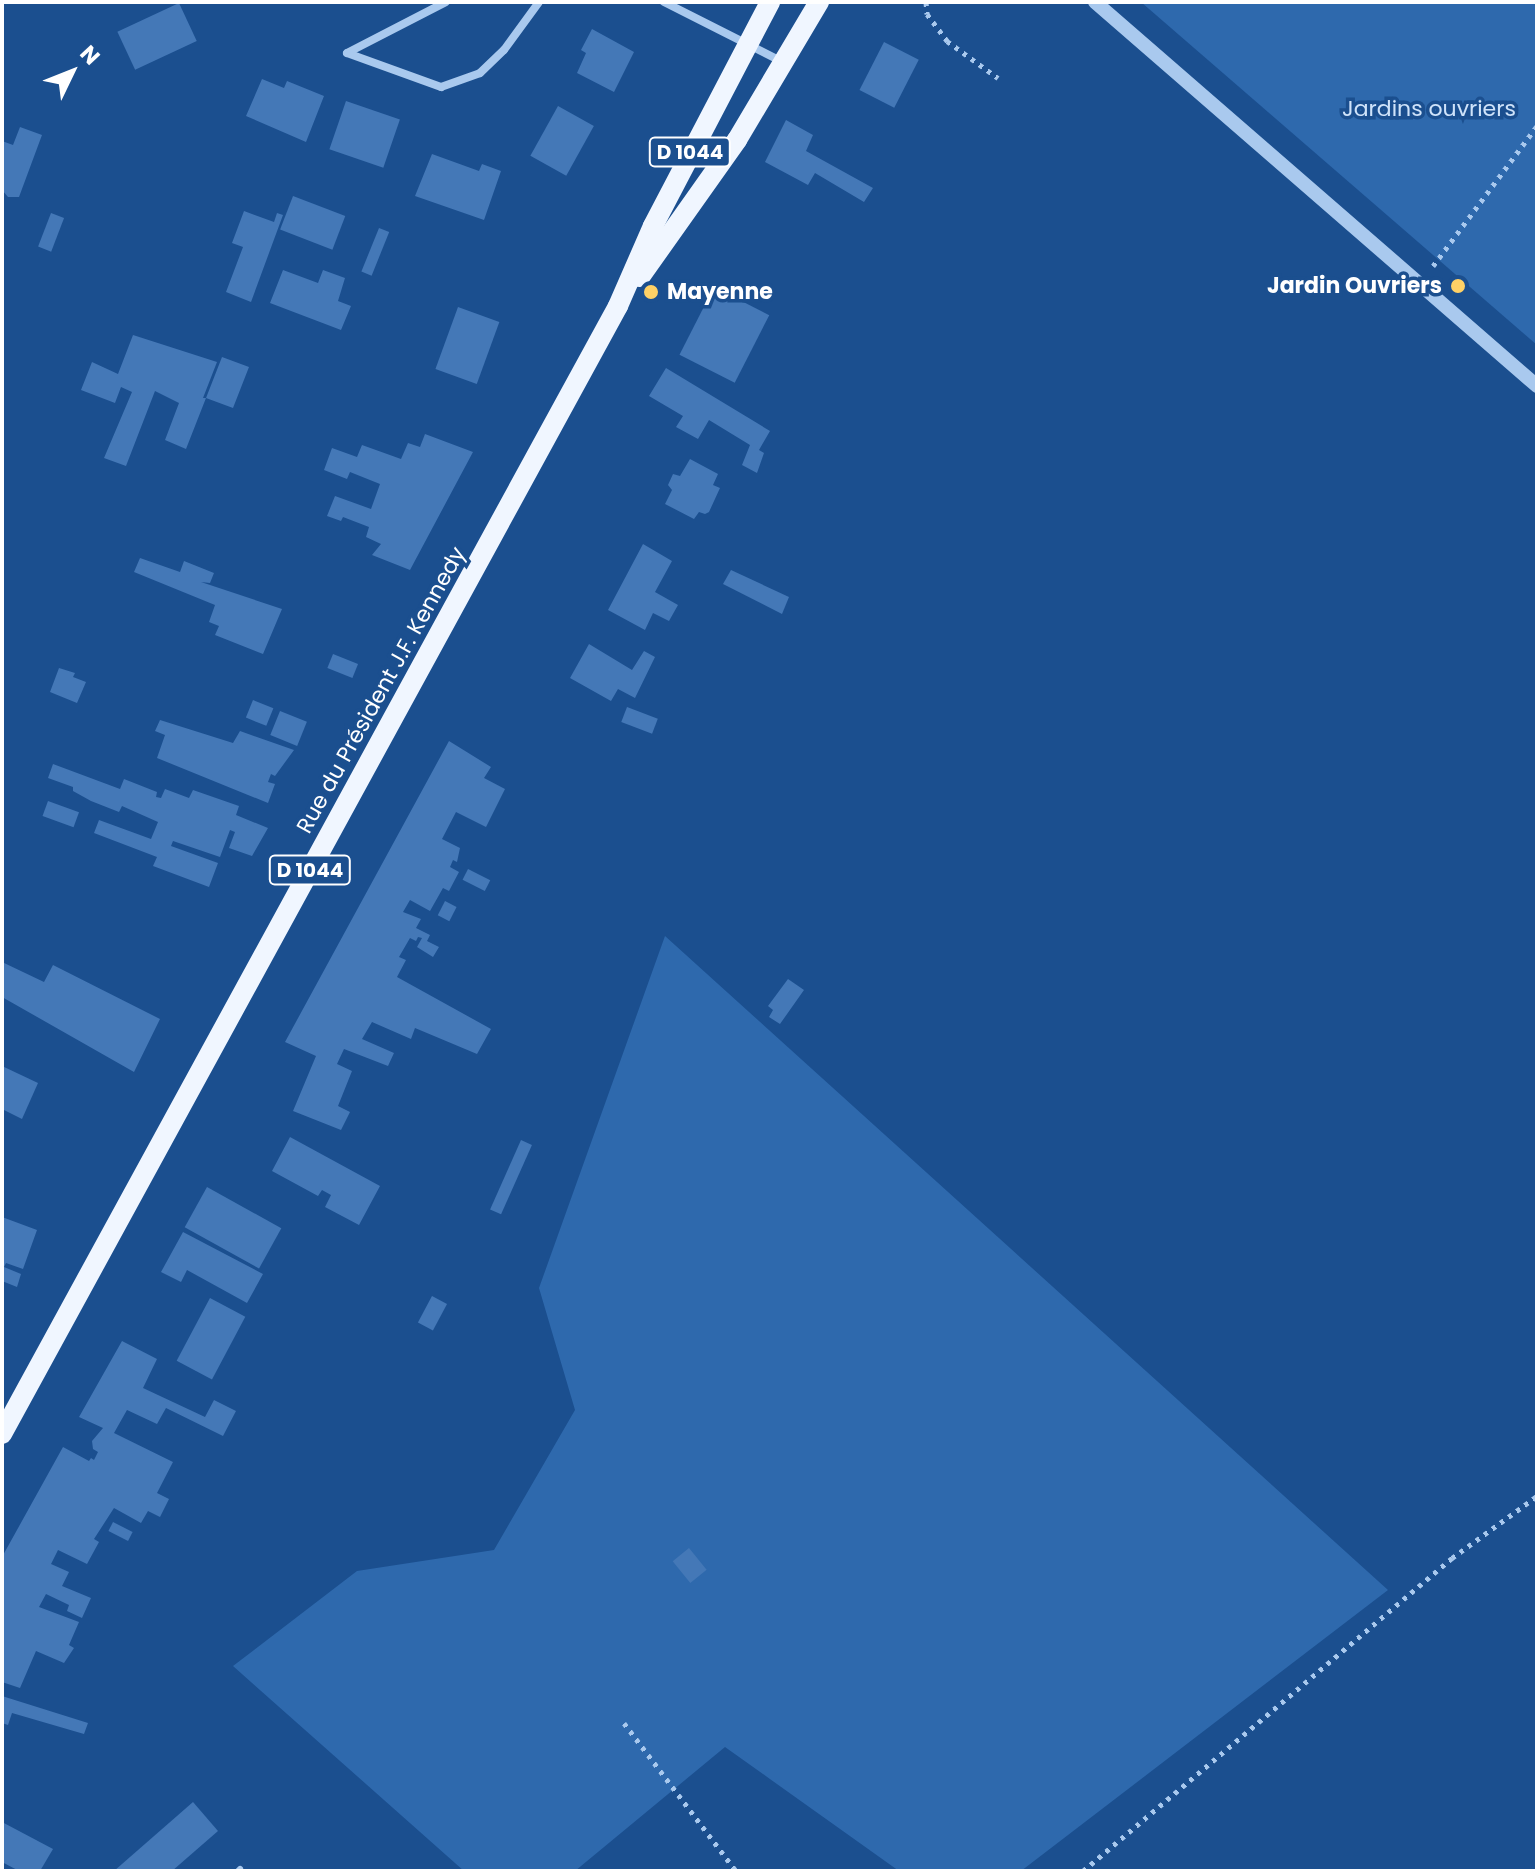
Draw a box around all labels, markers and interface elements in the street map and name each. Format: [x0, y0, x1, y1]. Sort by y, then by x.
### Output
north arrow [32, 32, 112, 112]
text: N [73, 39, 107, 72]
park label: Jardins ouvriers [1342, 96, 1516, 122]
road number: D 1044 [648, 136, 732, 168]
place label: Jardin Ouvriers [1267, 273, 1442, 299]
marker: Jardin Ouvriers [1449, 277, 1467, 295]
place label: Mayenne [667, 279, 773, 305]
marker: Mayenne [642, 283, 660, 301]
street label: Rue du Président J.F. Kennedy [291, 542, 471, 838]
road number: D 1044 [268, 854, 352, 886]

